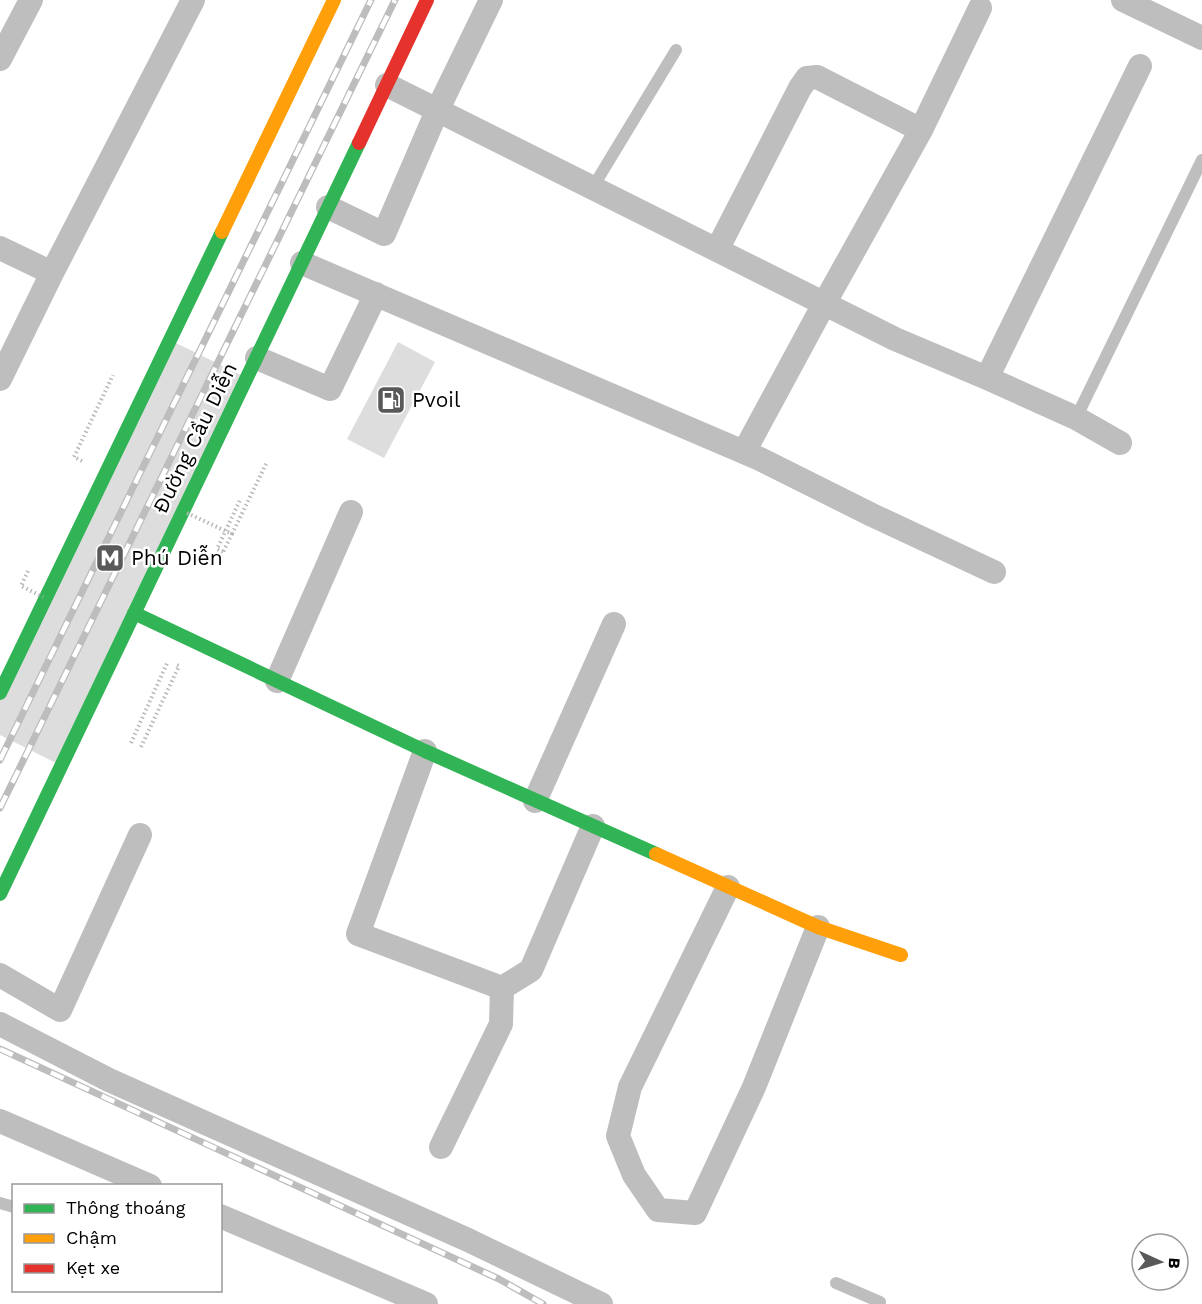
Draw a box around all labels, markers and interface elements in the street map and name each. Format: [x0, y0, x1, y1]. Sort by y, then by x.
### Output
street label: Đường Cầu Diễn [147, 358, 242, 517]
fuel station icon: Pvoil [375, 384, 407, 416]
place label: Pvoil [412, 387, 461, 412]
metro station icon: Phú Diễn [94, 542, 126, 574]
place label: Phú Diễn [131, 545, 223, 570]
legend [12, 1184, 222, 1292]
text: Thông thoáng [66, 1197, 186, 1218]
text: Chậm [66, 1227, 117, 1248]
north arrow [1130, 1232, 1190, 1292]
text: Kẹt xe [66, 1257, 120, 1278]
text: B [1165, 1257, 1184, 1269]

